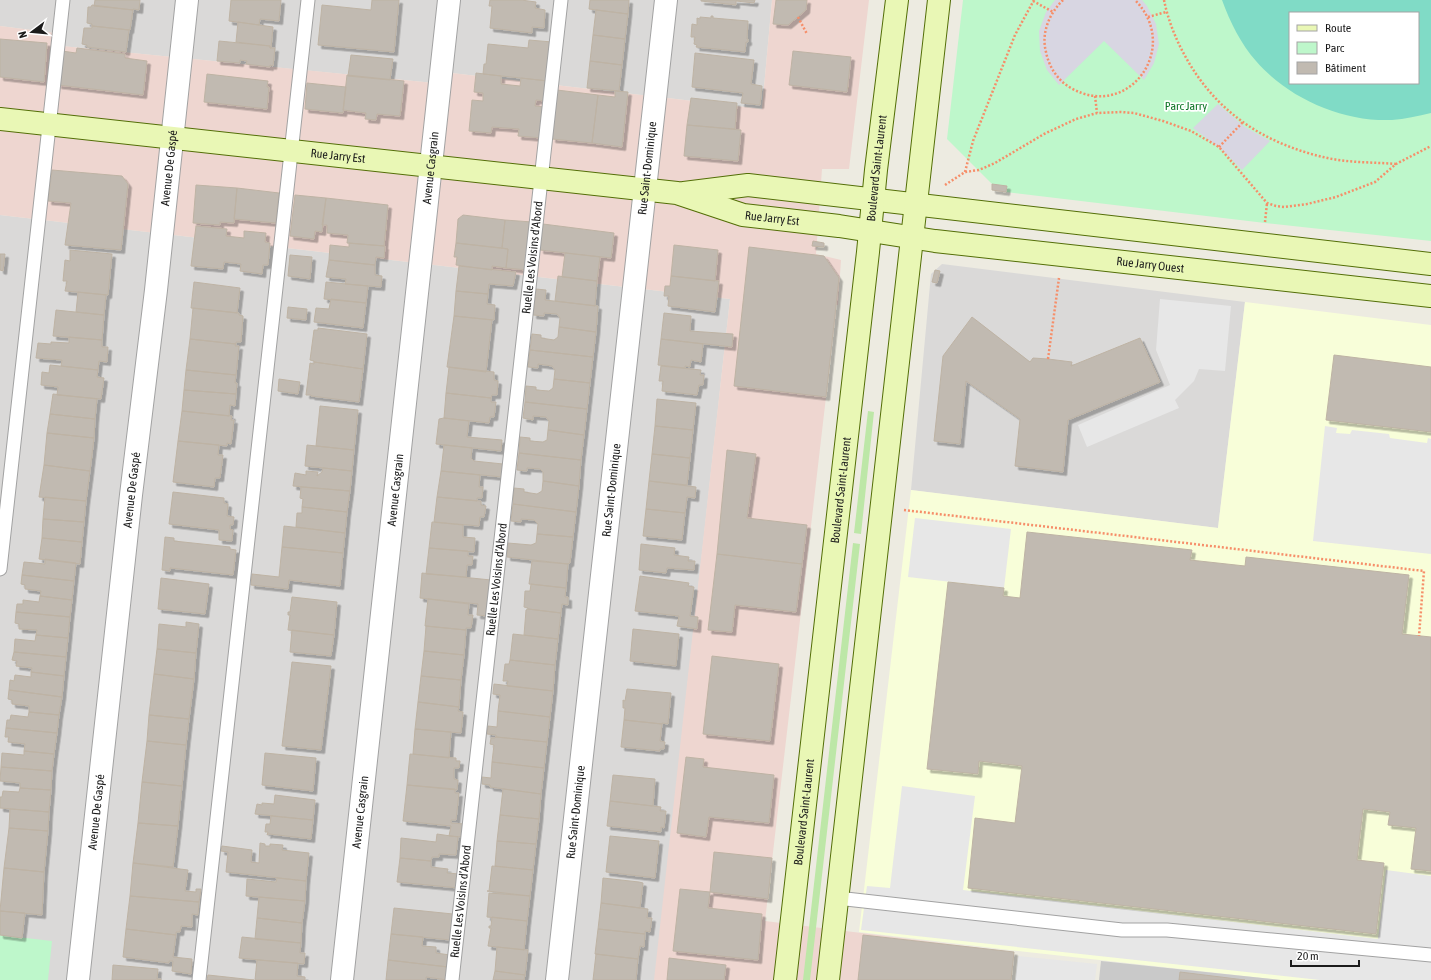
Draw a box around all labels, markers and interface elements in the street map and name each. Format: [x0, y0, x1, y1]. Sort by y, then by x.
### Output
north arrow [12, 12, 52, 52]
legend [1289, 12, 1419, 84]
text: Route [1325, 21, 1351, 35]
text: N [16, 30, 29, 40]
text: Parc [1325, 41, 1345, 55]
text: Bâtiment [1325, 61, 1366, 75]
park label: Parc Jarry [1165, 99, 1207, 113]
street label: Boulevard Saint-Laurent [864, 114, 890, 222]
street label: Rue Saint-Dominique [635, 121, 659, 215]
street label: Avenue De Gaspé [158, 130, 180, 207]
street label: Avenue Casgrain [420, 131, 442, 205]
street label: Rue Jarry Est [310, 146, 367, 166]
street label: Ruelle Les Voisins d’Abord [519, 200, 546, 315]
street label: Rue Jarry Est [744, 208, 801, 228]
street label: Rue Jarry Ouest [1116, 254, 1185, 276]
street label: Boulevard Saint-Laurent [828, 436, 854, 544]
street label: Rue Saint-Dominique [599, 443, 624, 537]
street label: Avenue De Gaspé [120, 451, 143, 529]
street label: Avenue Casgrain [385, 453, 406, 527]
street label: Ruelle Les Voisins d’Abord [483, 522, 510, 637]
street label: Boulevard Saint-Laurent [791, 758, 817, 866]
street label: Rue Saint-Dominique [564, 765, 588, 860]
street label: Avenue De Gaspé [85, 773, 107, 851]
street label: Avenue Casgrain [349, 775, 371, 849]
street label: Ruelle Les Voisins d’Abord [448, 844, 474, 959]
scale bar [1291, 942, 1359, 968]
text: 20 m [1297, 949, 1319, 963]

